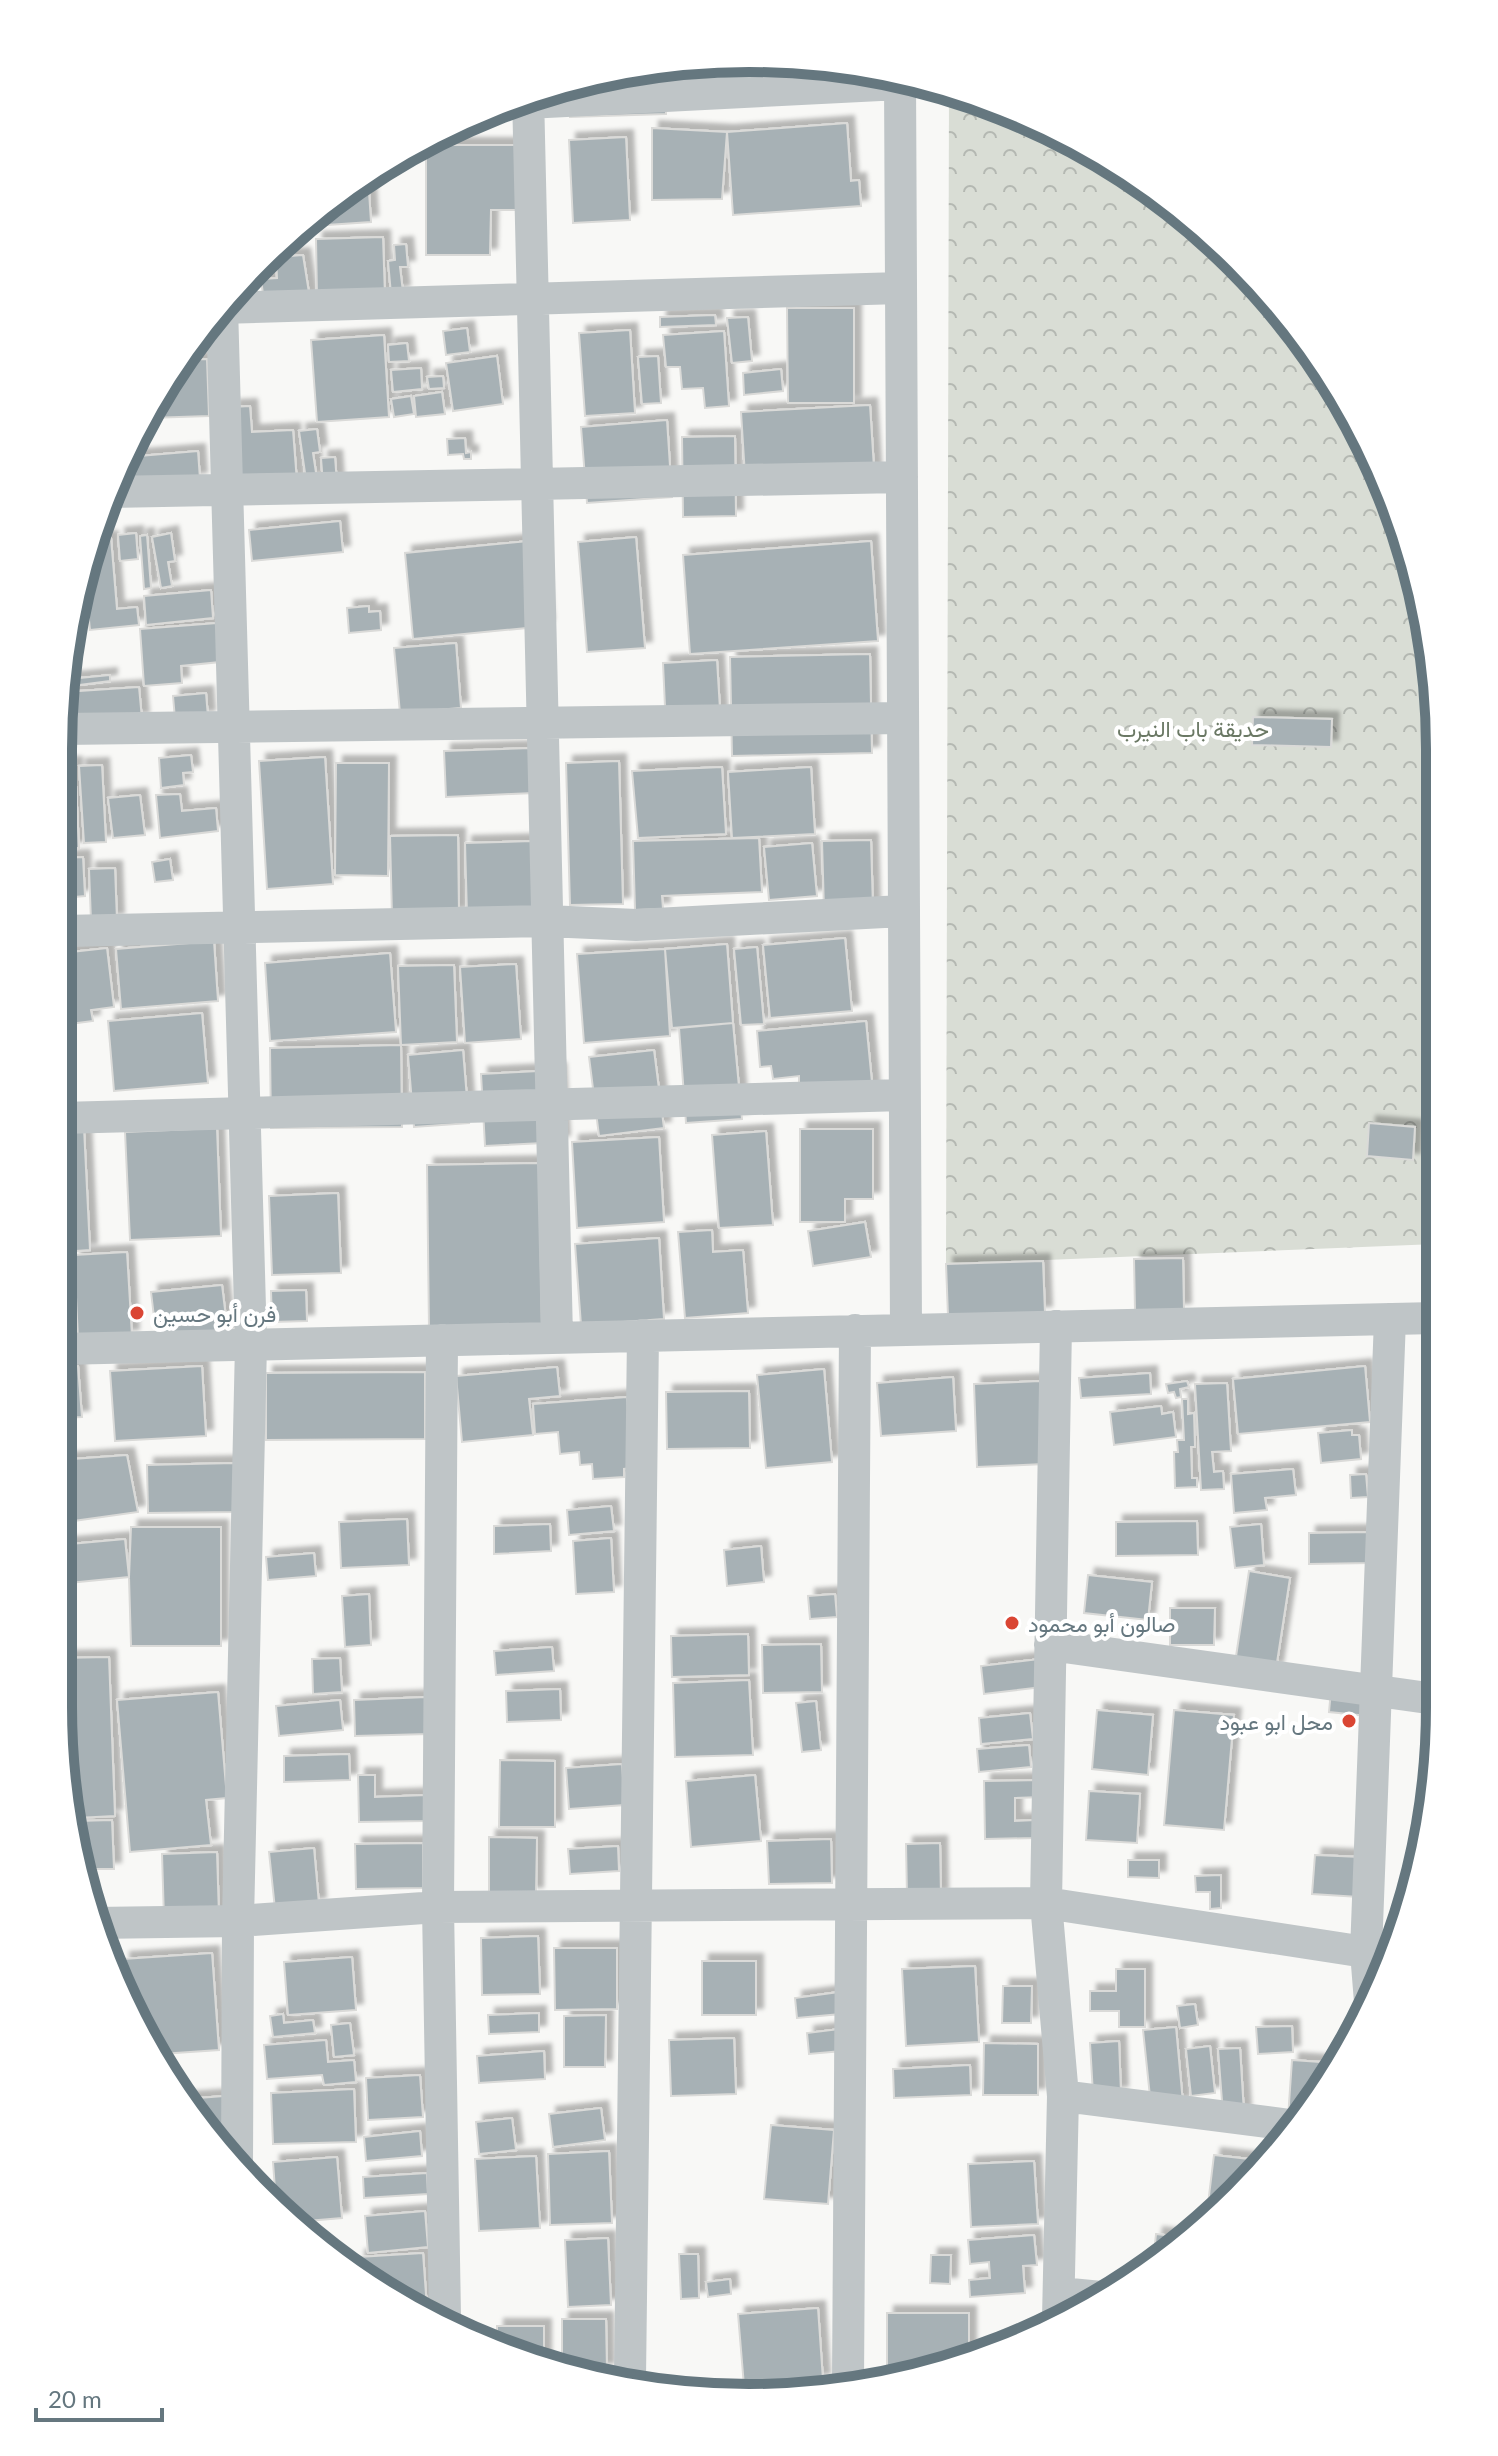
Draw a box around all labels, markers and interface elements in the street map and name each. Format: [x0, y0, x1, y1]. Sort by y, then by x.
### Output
park label: حديقة باب النيرب [1117, 715, 1269, 743]
place label: فرن أبو حسين [153, 1300, 276, 1328]
marker: فرن أبو حسين [128, 1304, 146, 1322]
place label: صالون أبو محمود [1028, 1610, 1175, 1638]
marker: صالون أبو محمود [1003, 1614, 1021, 1632]
place label: محل ابو عبود [1219, 1708, 1333, 1736]
marker: محل ابو عبود [1340, 1712, 1358, 1730]
scale bar [36, 2372, 162, 2422]
text: 20 m [48, 2384, 102, 2413]

